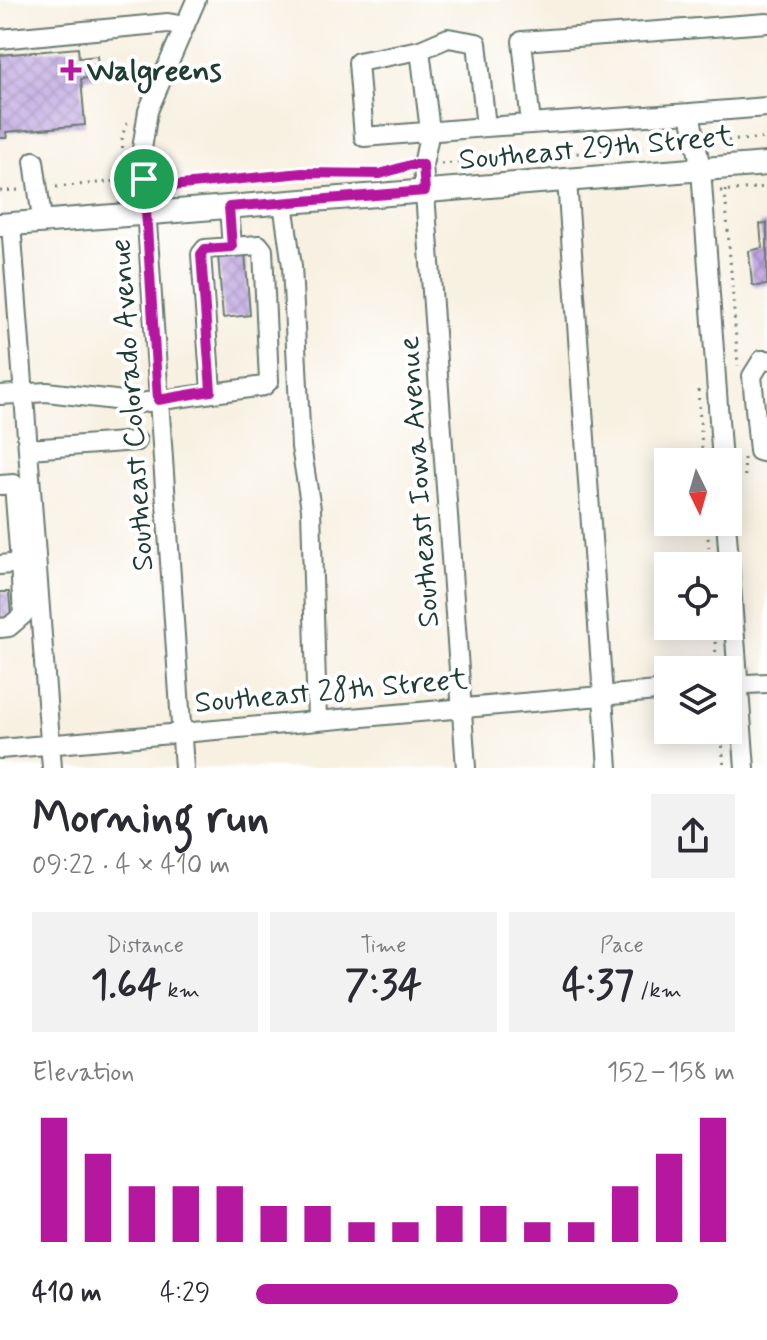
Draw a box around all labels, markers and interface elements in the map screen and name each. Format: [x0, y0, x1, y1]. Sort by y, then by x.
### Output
place label: Walgreens [86, 52, 222, 94]
marker: Walgreens [62, 61, 80, 79]
street label: Southeast 29th Street [457, 117, 735, 180]
pin [110, 145, 178, 213]
icon: arrive [122, 157, 166, 201]
street label: Southeast Colorado Avenue [101, 237, 164, 572]
street label: Southeast Iowa Avenue [390, 335, 449, 629]
north arrow [654, 448, 742, 536]
map controls [654, 448, 742, 744]
button: locate [654, 552, 742, 640]
button: layers [654, 656, 742, 744]
street label: Southeast 28th Street [193, 660, 470, 723]
text: Morning run [32, 790, 269, 848]
button: share [651, 794, 735, 878]
text: 09:22 · 4 × 410 m [32, 849, 230, 883]
text: Distance [106, 932, 184, 960]
text: Time [360, 932, 407, 960]
text: Pace [600, 932, 644, 960]
text: 1.64 [91, 960, 162, 1012]
text: 7:34 [345, 960, 422, 1012]
text: 4:37 [562, 960, 634, 1012]
text: km [162, 977, 200, 1005]
text: /km [634, 977, 682, 1005]
text: Elevation [32, 1056, 134, 1090]
text: 152–158 m [607, 1056, 735, 1090]
text: 410 m [32, 1277, 102, 1311]
text: 4:29 [160, 1277, 210, 1311]

